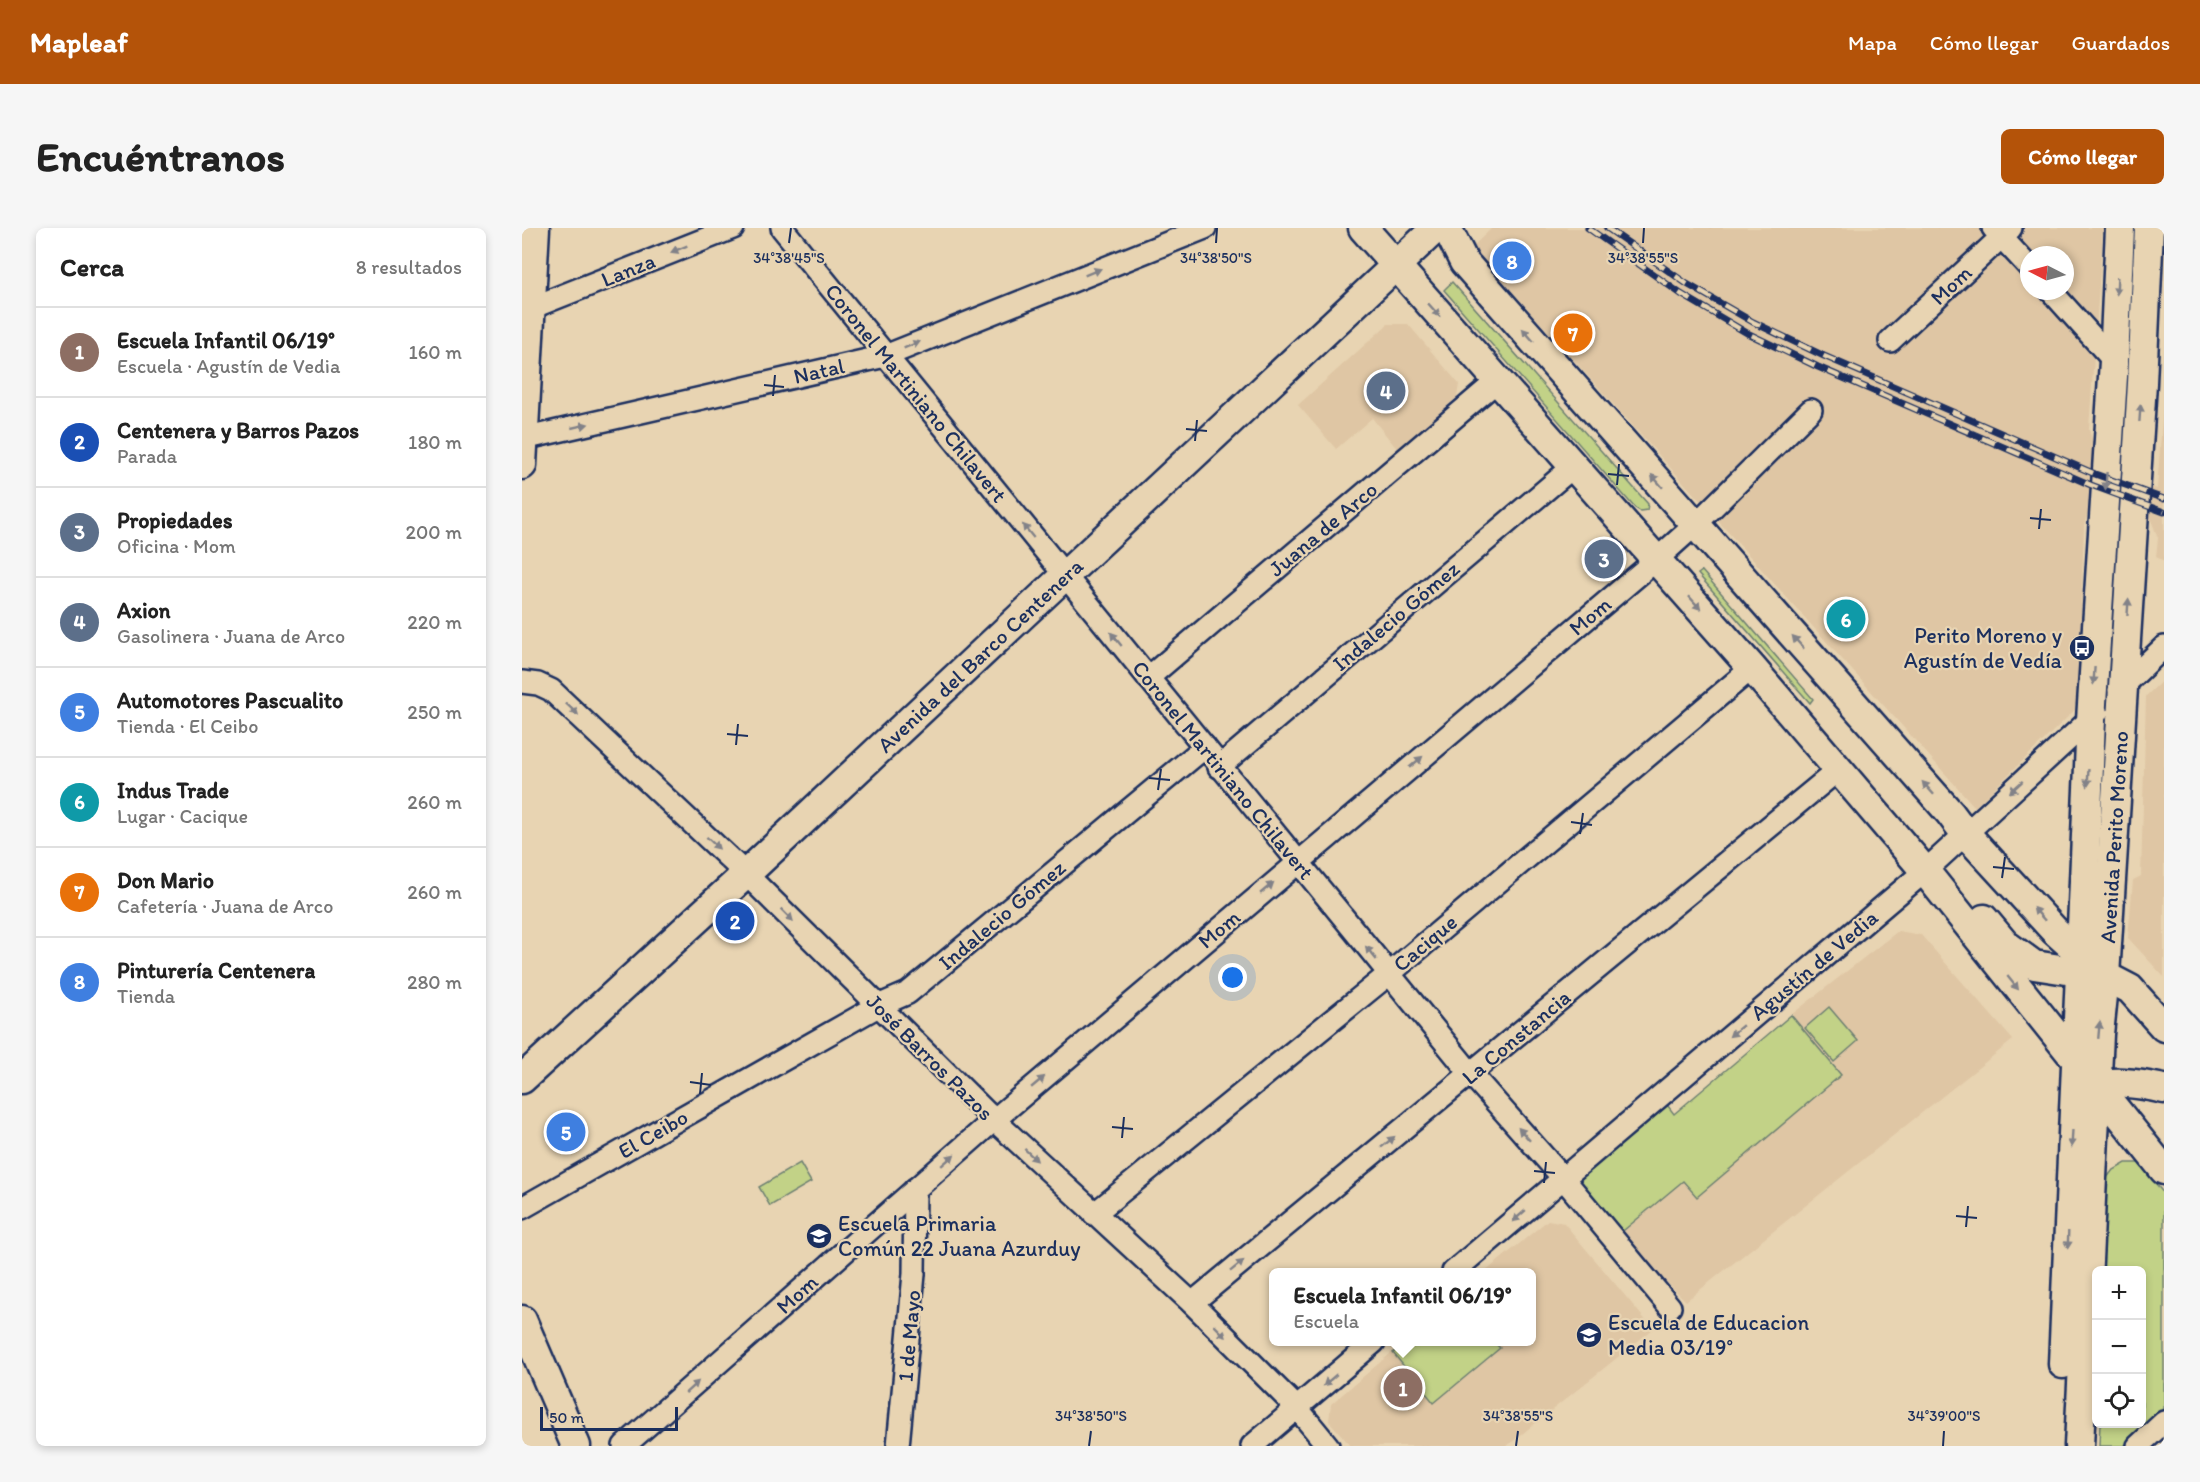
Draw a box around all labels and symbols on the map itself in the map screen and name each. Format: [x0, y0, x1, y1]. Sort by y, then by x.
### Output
pin: 8 [1492, 238, 1532, 284]
one-way arrow [669, 245, 687, 255]
north arrow [2020, 246, 2074, 300]
street label: Lanza [597, 247, 659, 293]
text: 34°38'45"S [753, 249, 825, 267]
text: 34°38'50"S [1180, 249, 1252, 267]
text: 34°38'55"S [1608, 249, 1678, 267]
street label: Mom [1925, 259, 1978, 311]
one-way arrow [1085, 267, 1103, 277]
one-way arrow [2113, 277, 2122, 296]
street label: Coronel Martiniano Chilavert [819, 278, 1013, 508]
one-way arrow [1427, 302, 1440, 317]
pin: 7 [1554, 310, 1592, 356]
one-way arrow [1522, 328, 1535, 343]
one-way arrow [904, 340, 922, 350]
street label: Natal [791, 352, 847, 390]
pin: 4 [1366, 368, 1406, 414]
one-way arrow [2135, 403, 2145, 422]
one-way arrow [571, 420, 590, 430]
one-way arrow [2102, 472, 2111, 491]
one-way arrow [1651, 474, 1664, 489]
street label: Juana de Arco [1263, 476, 1383, 582]
one-way arrow [1022, 524, 1035, 539]
pin: 3 [1584, 536, 1624, 582]
street label: Avenida del Barco Centenera [871, 552, 1089, 758]
street label: Indalecio Gómez [1327, 555, 1465, 677]
street label: Mom [1563, 590, 1617, 641]
one-way arrow [1688, 596, 1702, 611]
pin: 6 [1826, 596, 1866, 642]
one-way arrow [2123, 598, 2132, 617]
place label: Perito Moreno y Agustín de Vedía [1904, 622, 2063, 674]
one-way arrow [1109, 631, 1122, 647]
bus stop icon: Perito Moreno y Agustín de Vedía [2067, 633, 2097, 663]
one-way arrow [1792, 635, 1805, 650]
street label: Coronel Martiniano Chilavert [1126, 655, 1320, 885]
one-way arrow [2089, 666, 2098, 685]
one-way arrow [564, 702, 579, 716]
street label: Avenida Perito Moreno [2094, 730, 2134, 944]
one-way arrow [1408, 756, 1424, 769]
one-way arrow [2084, 769, 2093, 788]
one-way arrow [2009, 780, 2024, 793]
one-way arrow [1922, 781, 1935, 796]
one-way arrow [706, 836, 721, 850]
street label: Indalecio Gómez [933, 854, 1071, 976]
one-way arrow [1259, 882, 1274, 895]
pin: 2 [716, 898, 754, 944]
street label: Mom [1192, 903, 1246, 954]
street label: Agustín de Vedia [1745, 903, 1884, 1026]
one-way arrow [2033, 907, 2046, 922]
one-way arrow [780, 908, 794, 922]
street label: Cacique [1387, 908, 1463, 978]
one-way arrow [1365, 945, 1378, 961]
your location [1218, 963, 1247, 992]
one-way arrow [2007, 975, 2020, 991]
street label: La Constancia [1456, 984, 1576, 1090]
street label: José Barros Pazos [861, 988, 999, 1126]
one-way arrow [2094, 1020, 2104, 1039]
one-way arrow [1729, 1024, 1744, 1037]
one-way arrow [1030, 1076, 1045, 1089]
street label: El Ceibo [613, 1103, 693, 1165]
pin: 5 [546, 1110, 585, 1154]
one-way arrow [1518, 1127, 1531, 1142]
one-way arrow [2068, 1129, 2077, 1148]
one-way arrow [1380, 1136, 1395, 1149]
one-way arrow [1023, 1148, 1038, 1161]
one-way arrow [940, 1154, 955, 1167]
one-way arrow [1512, 1209, 1527, 1222]
place label: Escuela Primaria Común 22 Juana Azurduy [838, 1210, 1081, 1262]
school or university icon: Escuela Primaria Común 22 Juana Azurduy [804, 1221, 834, 1251]
one-way arrow [2063, 1231, 2072, 1250]
one-way arrow [1230, 1260, 1245, 1272]
street label: Mom [770, 1268, 824, 1320]
street label: 1 de Mayo [892, 1289, 926, 1383]
place label: Escuela de Educacion Media 03/19° [1608, 1309, 1809, 1361]
school or university icon: Escuela de Educacion Media 03/19° [1574, 1320, 1604, 1350]
one-way arrow [1213, 1323, 1227, 1338]
pin: 1 [1384, 1366, 1422, 1410]
one-way arrow [1323, 1373, 1338, 1386]
one-way arrow [684, 1381, 699, 1394]
scale bar [540, 1404, 678, 1432]
text: 34°38'50"S [1055, 1407, 1127, 1425]
text: 34°38'55"S [1483, 1407, 1553, 1425]
text: 34°39'00"S [1908, 1407, 1980, 1425]

